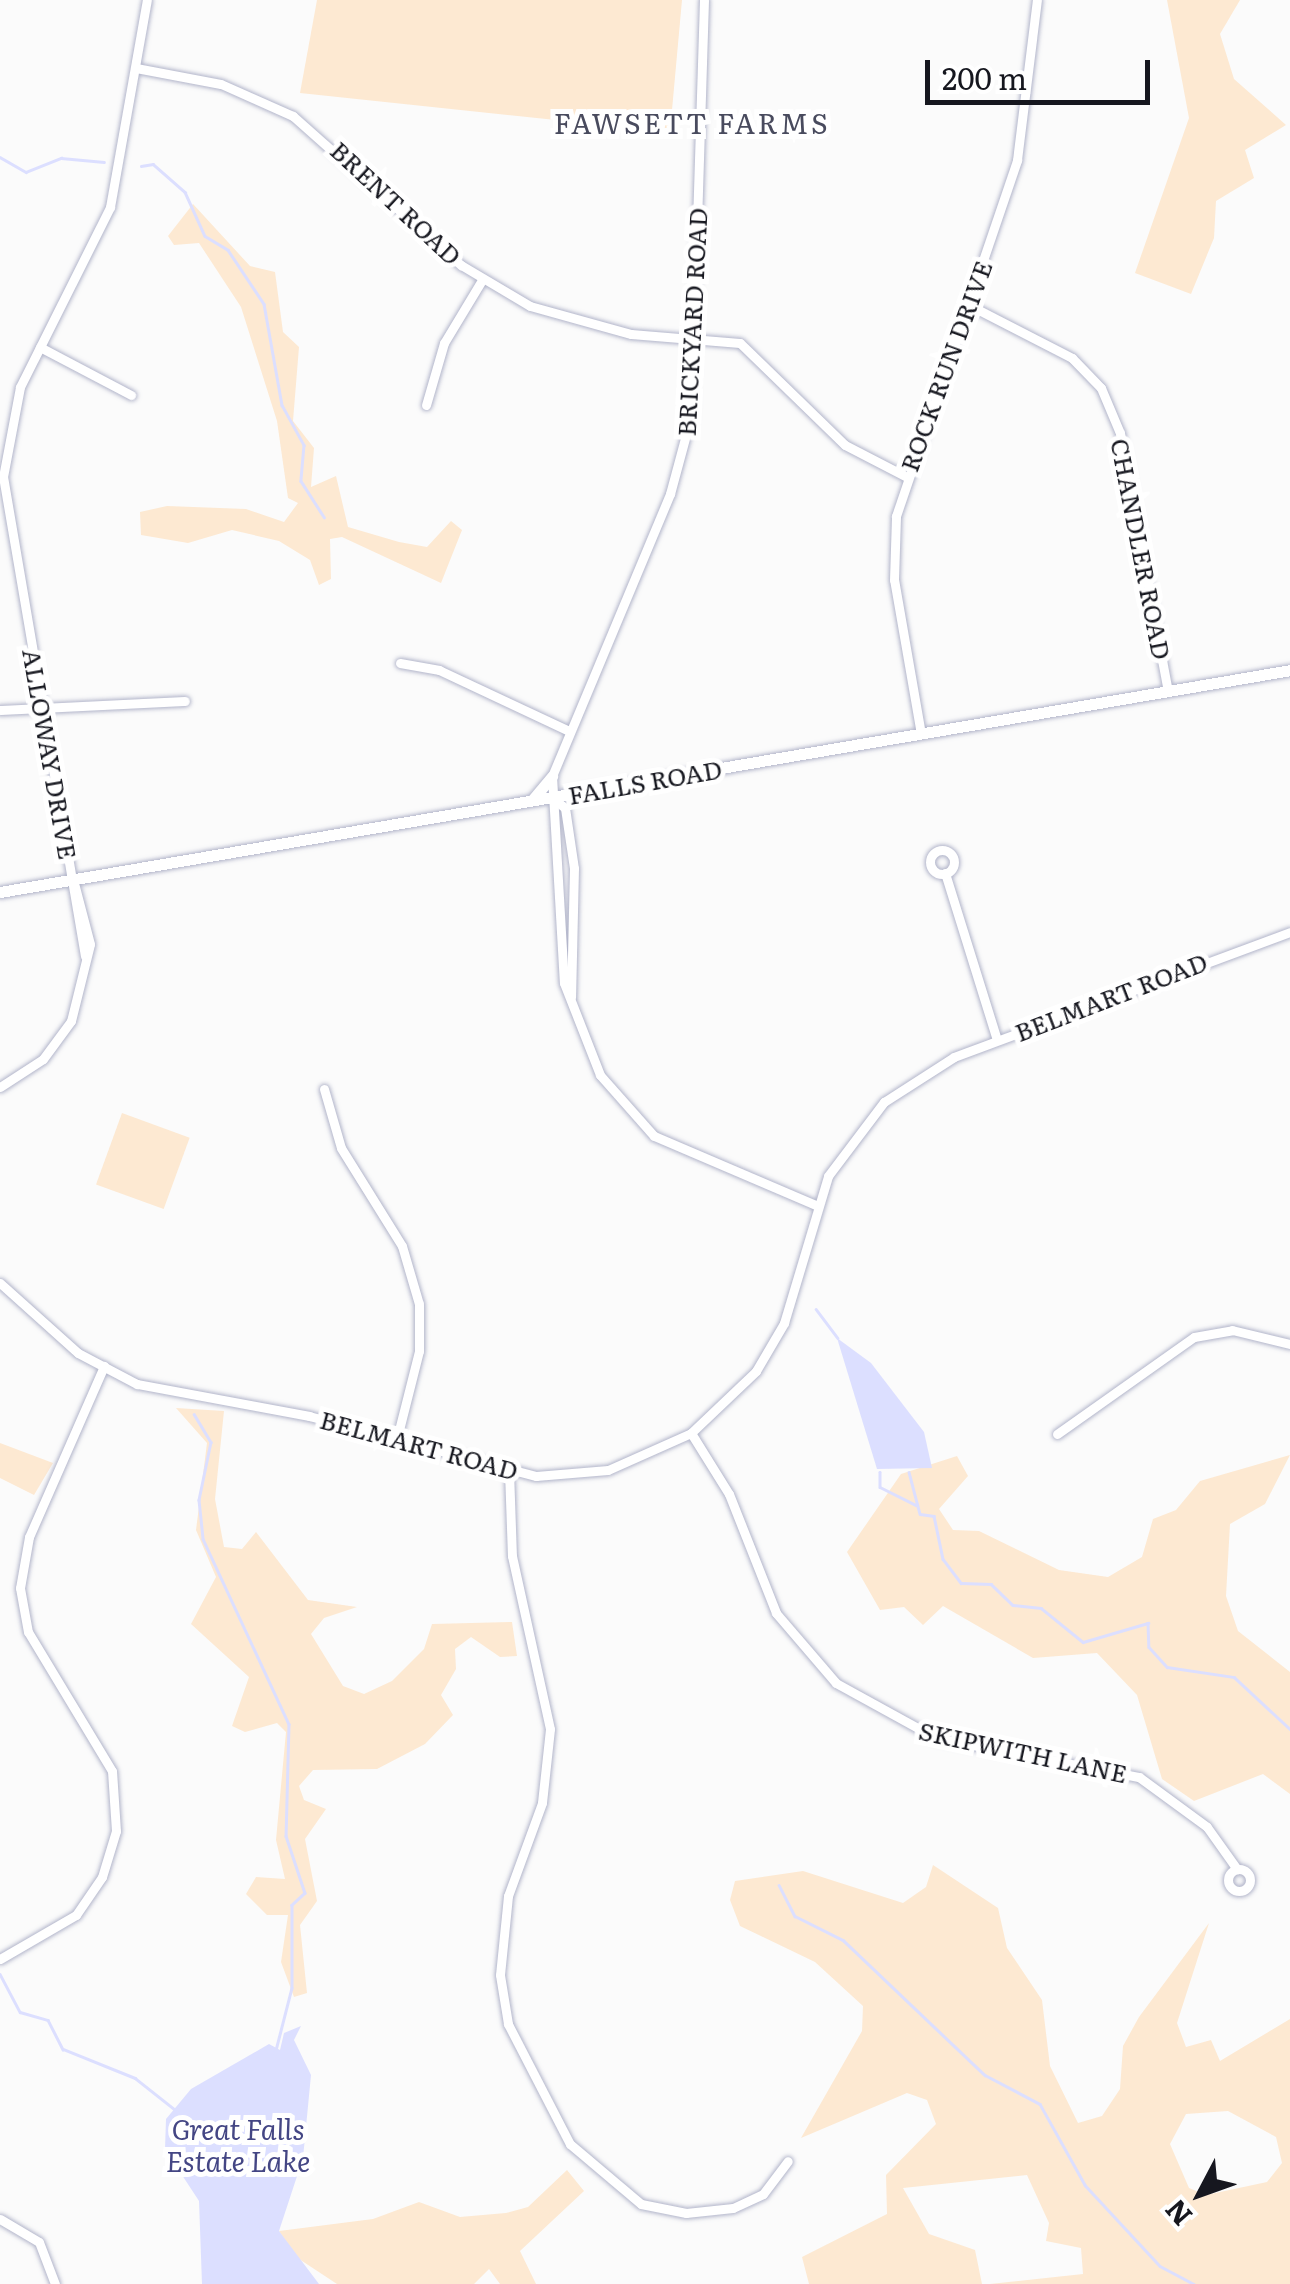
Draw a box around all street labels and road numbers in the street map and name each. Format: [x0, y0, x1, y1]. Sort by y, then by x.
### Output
street label: BRENT ROAD [325, 135, 467, 271]
street label: BRICKYARD ROAD [671, 207, 713, 437]
street label: ROCK RUN DRIVE [894, 256, 998, 476]
street label: CHANDLER ROAD [1105, 436, 1177, 662]
street label: ALLOWAY DRIVE [17, 646, 83, 862]
street label: FALLS ROAD [566, 754, 724, 810]
street label: BELMART ROAD [1011, 947, 1211, 1047]
street label: BELMART ROAD [317, 1404, 521, 1486]
street label: SKIPWITH LANE [916, 1715, 1130, 1789]

